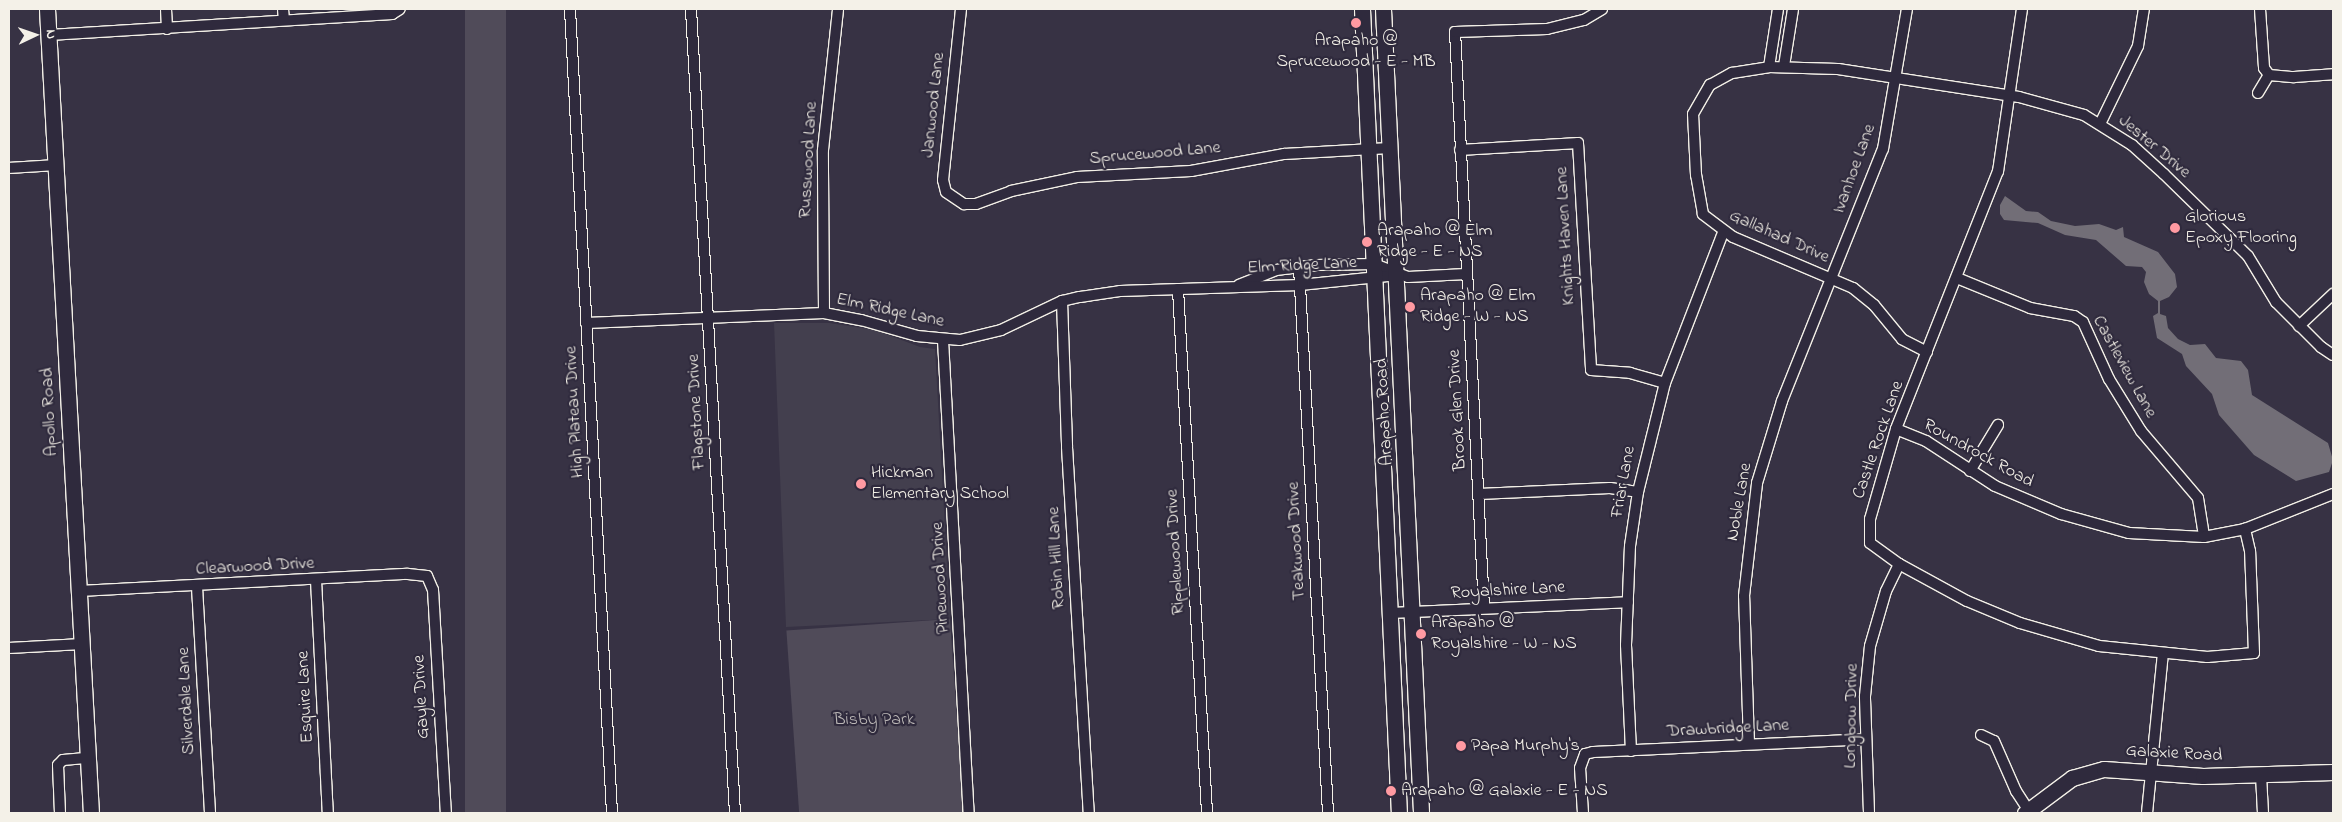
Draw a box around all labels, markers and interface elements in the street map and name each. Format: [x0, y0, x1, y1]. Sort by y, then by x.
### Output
north arrow [10, 10, 60, 60]
marker: Arapaho @ Sprucewood - E - MB [1350, 17, 1362, 29]
text: N [40, 29, 61, 39]
place label: Arapaho @ Sprucewood - E - MB [1276, 31, 1436, 74]
street label: Janwood Lane [918, 51, 950, 159]
street label: Russwood Lane [795, 101, 823, 219]
street label: Jester Drive [2113, 111, 2195, 183]
street label: Ivanhoe Lane [1829, 121, 1881, 217]
street label: Sprucewood Lane [1089, 138, 1221, 170]
street label: Knights Haven Lane [1552, 166, 1580, 306]
street label: Gallahad Drive [1726, 205, 1832, 269]
place label: Glorious Epoxy Flooring [2185, 207, 2297, 250]
place label: Arapaho @ Elm Ridge - E - NS [1377, 221, 1492, 264]
marker: Glorious Epoxy Flooring [2169, 222, 2181, 234]
marker: Arapaho @ Elm Ridge - E - NS [1361, 236, 1373, 248]
street label: Elm Ridge Lane [1247, 252, 1357, 280]
place label: Arapaho @ Elm Ridge - W - NS [1420, 286, 1535, 328]
street label: Elm Ridge Lane [834, 289, 946, 333]
marker: Arapaho @ Elm Ridge - W - NS [1404, 301, 1416, 313]
street label: Castleview Lane [2087, 312, 2161, 422]
street label: High Plateau Drive [561, 345, 589, 479]
street label: Brook Glen Drive [1444, 349, 1472, 471]
street label: Flagstone Drive [683, 353, 711, 471]
street label: Arapaho Road [1371, 358, 1399, 466]
street label: Apollo Road [37, 367, 63, 457]
street label: Castle Rock Lane [1849, 378, 1909, 502]
street label: Roundrock Road [1919, 415, 2037, 493]
street label: Friar Lane [1607, 445, 1641, 519]
street label: Noble Lane [1723, 461, 1757, 543]
place label: Hickman Elementary School [871, 463, 1009, 506]
marker: Hickman Elementary School [855, 478, 867, 490]
street label: Teakwood Drive [1283, 481, 1311, 601]
street label: Ripplewood Drive [1162, 489, 1190, 615]
street label: Robin Hill Lane [1044, 506, 1070, 610]
street label: Pinewood Drive [927, 521, 955, 635]
street label: Clearwood Drive [195, 553, 315, 581]
street label: Royalshire Lane [1450, 577, 1566, 605]
place label: Arapaho @ Royalshire - W - NS [1431, 613, 1577, 656]
marker: Arapaho @ Royalshire - W - NS [1415, 628, 1427, 640]
street label: Silverdale Lane [173, 647, 201, 755]
street label: Esquire Lane [293, 650, 319, 744]
street label: Gayle Drive [409, 654, 435, 740]
street label: Longbow Drive [1840, 663, 1864, 769]
park label: Bisby Park [833, 709, 915, 731]
street label: Drawbridge Lane [1666, 715, 1790, 743]
place label: Papa Murphy's [1471, 735, 1580, 757]
marker: Papa Murphy's [1455, 740, 1467, 752]
street label: Galaxie Road [2125, 741, 2223, 767]
place label: Arapaho @ Galaxie - E - NS [1401, 780, 1608, 802]
marker: Arapaho @ Galaxie - E - NS [1385, 785, 1397, 797]

